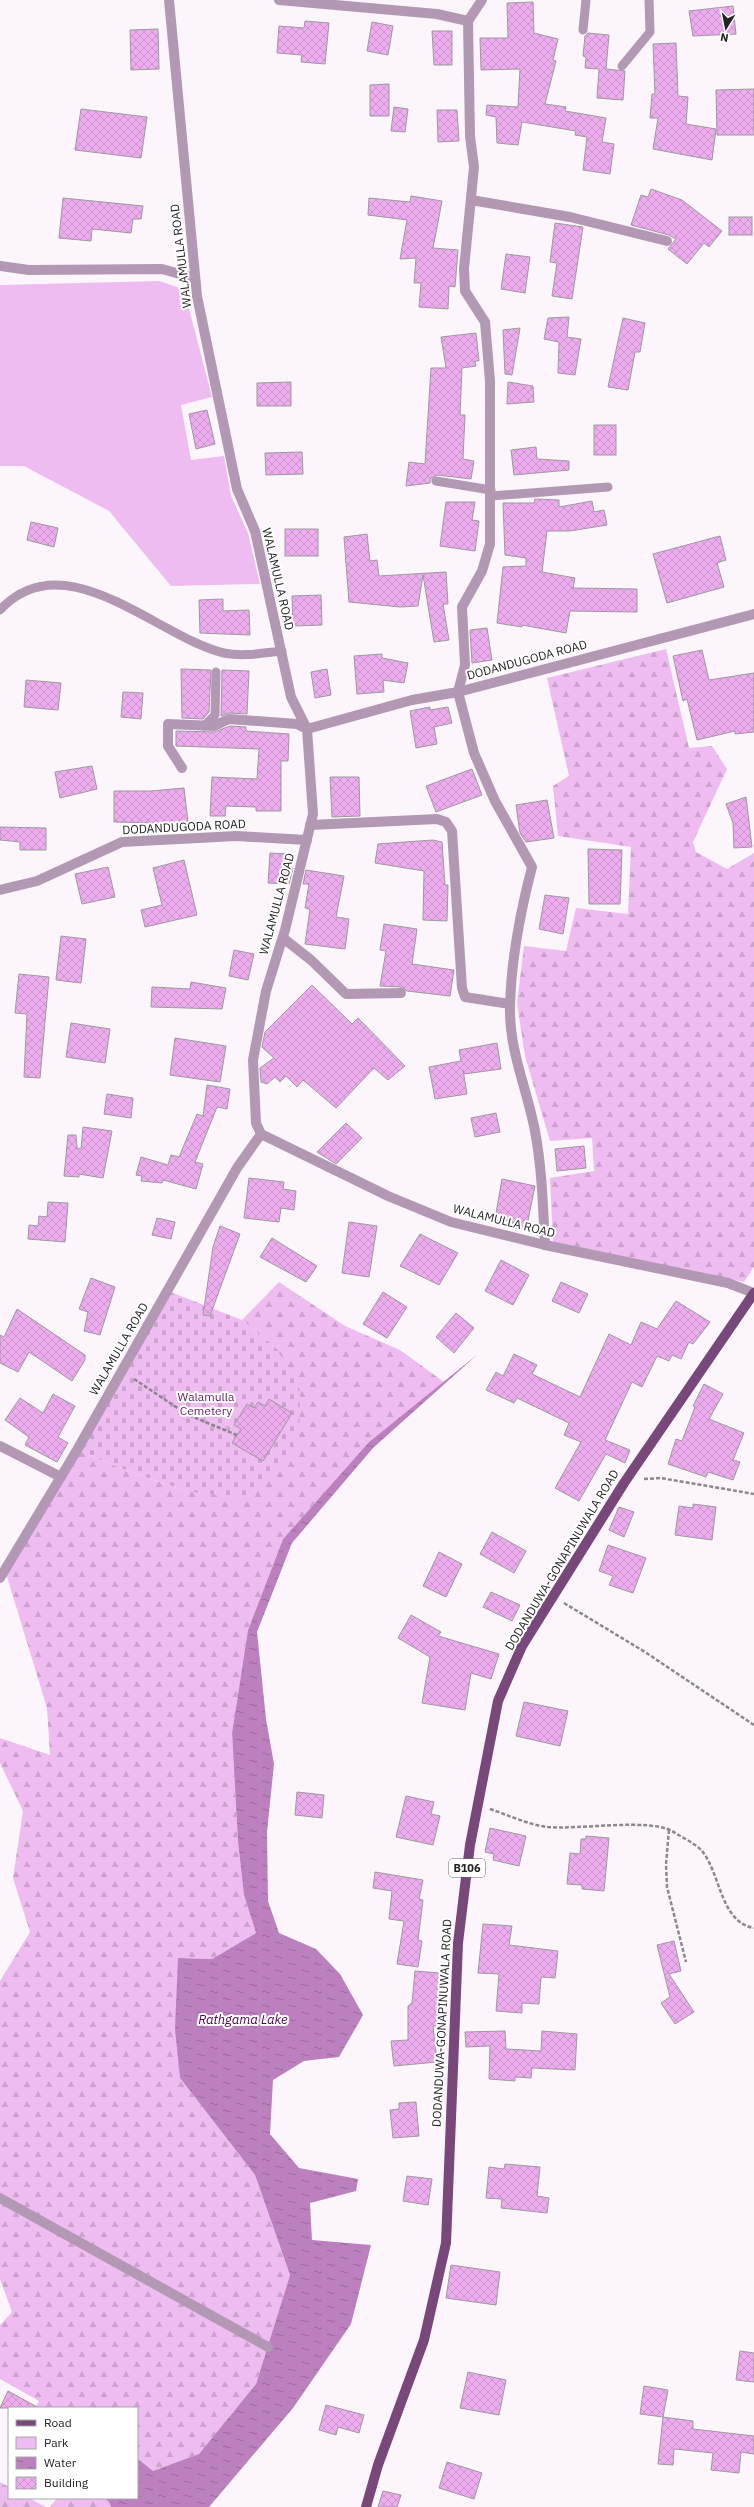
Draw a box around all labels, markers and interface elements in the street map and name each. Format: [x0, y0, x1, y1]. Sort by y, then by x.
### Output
north arrow [706, 8, 746, 48]
text: N [719, 30, 729, 45]
street label: WALAMULLA ROAD [167, 203, 194, 309]
street label: WALAMULLA ROAD [259, 526, 298, 632]
street label: DODANDUGODA ROAD [465, 636, 589, 683]
street label: DODANDUGODA ROAD [122, 816, 246, 837]
street label: WALAMULLA ROAD [256, 851, 297, 956]
street label: WALAMULLA ROAD [452, 1201, 557, 1240]
street label: WALAMULLA ROAD [86, 1300, 151, 1398]
park label: Walamulla Cemetery [178, 1389, 235, 1418]
street label: DODANDUWA-GONAPINUWALA ROAD [501, 1467, 622, 1653]
road number: B106 [449, 1859, 485, 1877]
street label: DODANDUWA-GONAPINUWALA ROAD [429, 1919, 454, 2127]
water label: Rathgama Lake [198, 2011, 288, 2028]
legend [8, 2407, 138, 2499]
text: Road [44, 2415, 72, 2430]
text: Park [44, 2435, 69, 2450]
text: Water [44, 2455, 77, 2470]
text: Building [44, 2475, 89, 2490]

